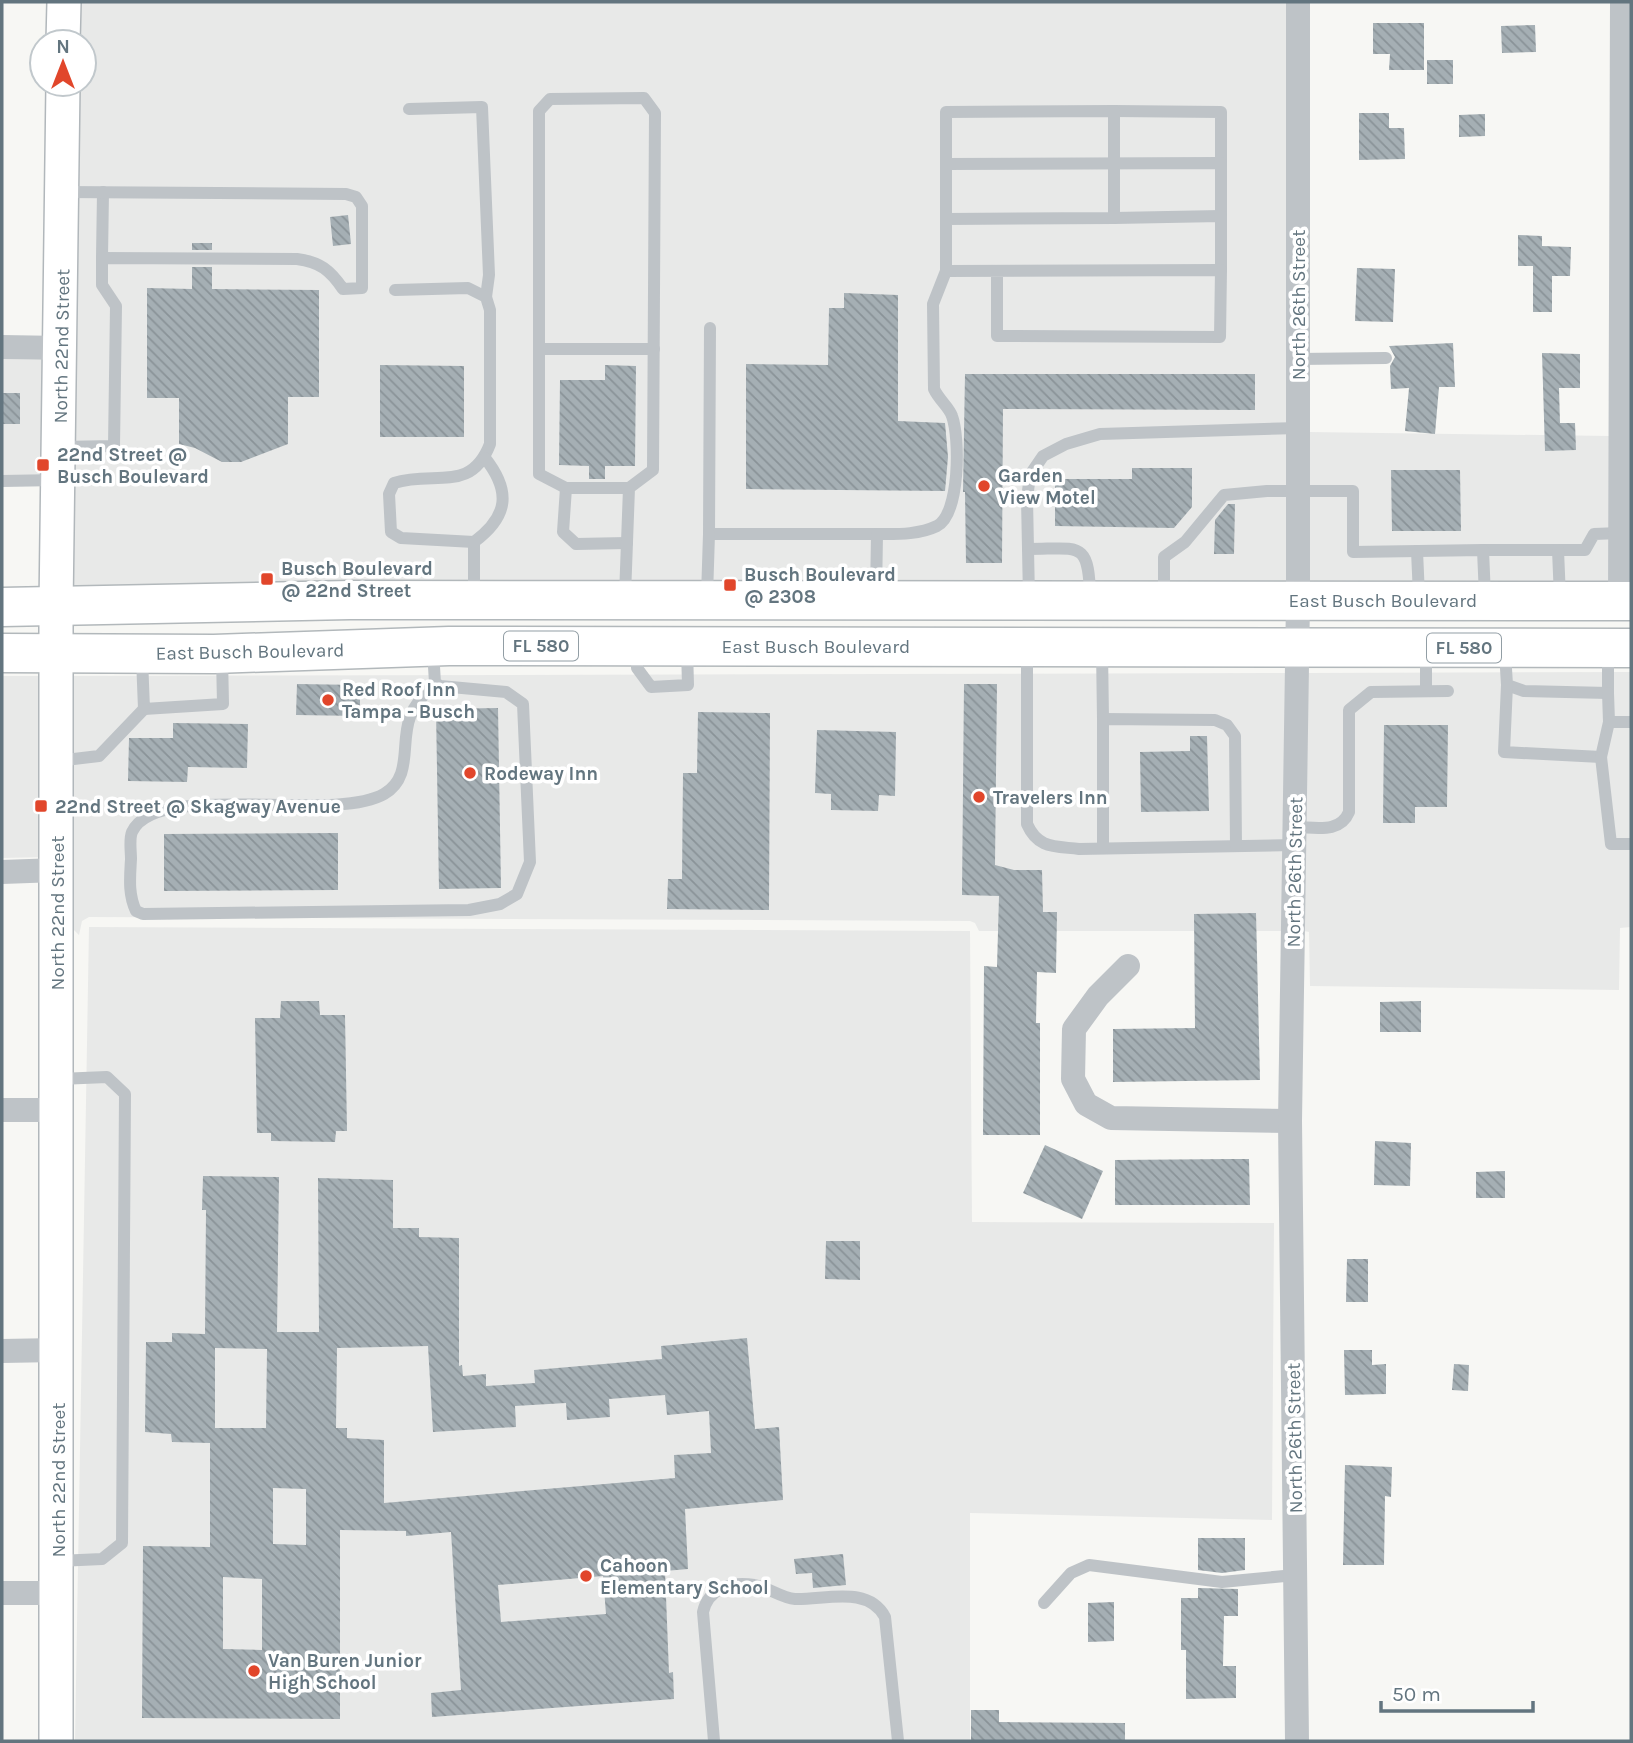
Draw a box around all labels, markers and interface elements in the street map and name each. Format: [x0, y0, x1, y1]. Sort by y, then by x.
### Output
north arrow [28, 28, 98, 98]
text: N [56, 36, 70, 58]
street label: North 26th Street [1288, 230, 1310, 380]
street label: North 22nd Street [50, 268, 74, 424]
place label: 22nd Street @ Busch Boulevard [57, 444, 209, 488]
marker: 22nd Street @ Busch Boulevard [35, 457, 51, 473]
place label: Garden View Motel [998, 465, 1096, 509]
marker: Garden View Motel [976, 478, 992, 494]
place label: Busch Boulevard @ 22nd Street [281, 558, 433, 602]
place label: Busch Boulevard @ 2308 [744, 564, 896, 608]
marker: Busch Boulevard @ 22nd Street [259, 571, 275, 587]
marker: Busch Boulevard @ 2308 [722, 577, 738, 593]
street label: East Busch Boulevard [1289, 590, 1477, 612]
road number: FL 580 [504, 632, 578, 660]
road number: FL 580 [1427, 634, 1501, 662]
street label: East Busch Boulevard [722, 636, 910, 658]
street label: East Busch Boulevard [155, 639, 345, 665]
place label: Red Roof Inn Tampa - Busch [342, 679, 475, 723]
marker: Red Roof Inn Tampa - Busch [320, 692, 336, 708]
place label: Rodeway Inn [484, 763, 598, 785]
marker: Rodeway Inn [462, 765, 478, 781]
place label: Travelers Inn [993, 787, 1108, 809]
marker: Travelers Inn [971, 789, 987, 805]
place label: 22nd Street @ Skagway Avenue [55, 796, 341, 818]
street label: North 26th Street [1283, 797, 1307, 947]
marker: 22nd Street @ Skagway Avenue [33, 798, 49, 814]
street label: North 22nd Street [47, 836, 69, 990]
street label: North 26th Street [1283, 1363, 1307, 1513]
street label: North 22nd Street [48, 1403, 70, 1557]
place label: Cahoon Elementary School [600, 1555, 769, 1599]
marker: Cahoon Elementary School [578, 1568, 594, 1584]
place label: Van Buren Junior High School [268, 1650, 422, 1694]
marker: Van Buren Junior High School [246, 1663, 262, 1679]
scale bar [1381, 1670, 1533, 1714]
text: 50 m [1392, 1682, 1441, 1706]

